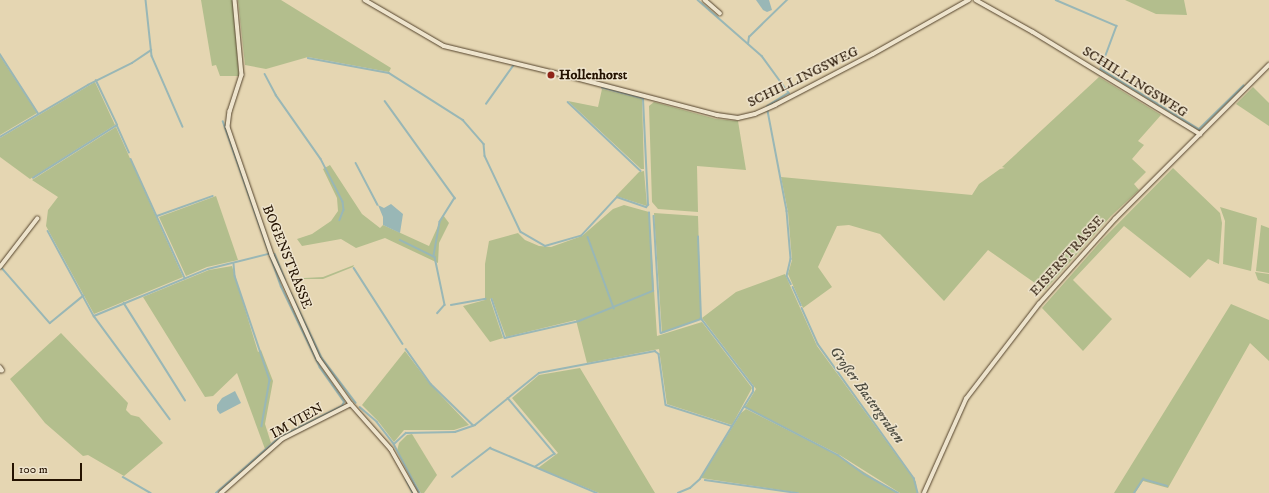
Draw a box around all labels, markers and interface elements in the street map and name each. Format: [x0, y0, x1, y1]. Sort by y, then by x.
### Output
street label: SCHILLINGSWEG [745, 43, 861, 111]
street label: SCHILLINGSWEG [1079, 43, 1191, 121]
place label: Hollenhorst [559, 67, 627, 83]
marker: Hollenhorst [546, 70, 556, 80]
street label: BOGENSTRASSE [258, 203, 316, 311]
street label: EISERSTRASSE [1026, 212, 1108, 300]
water label: Großer Bastergraben [826, 343, 908, 447]
street label: IM VIEN [268, 400, 326, 442]
scale bar [14, 455, 84, 481]
text: 100 m [19, 462, 48, 477]

